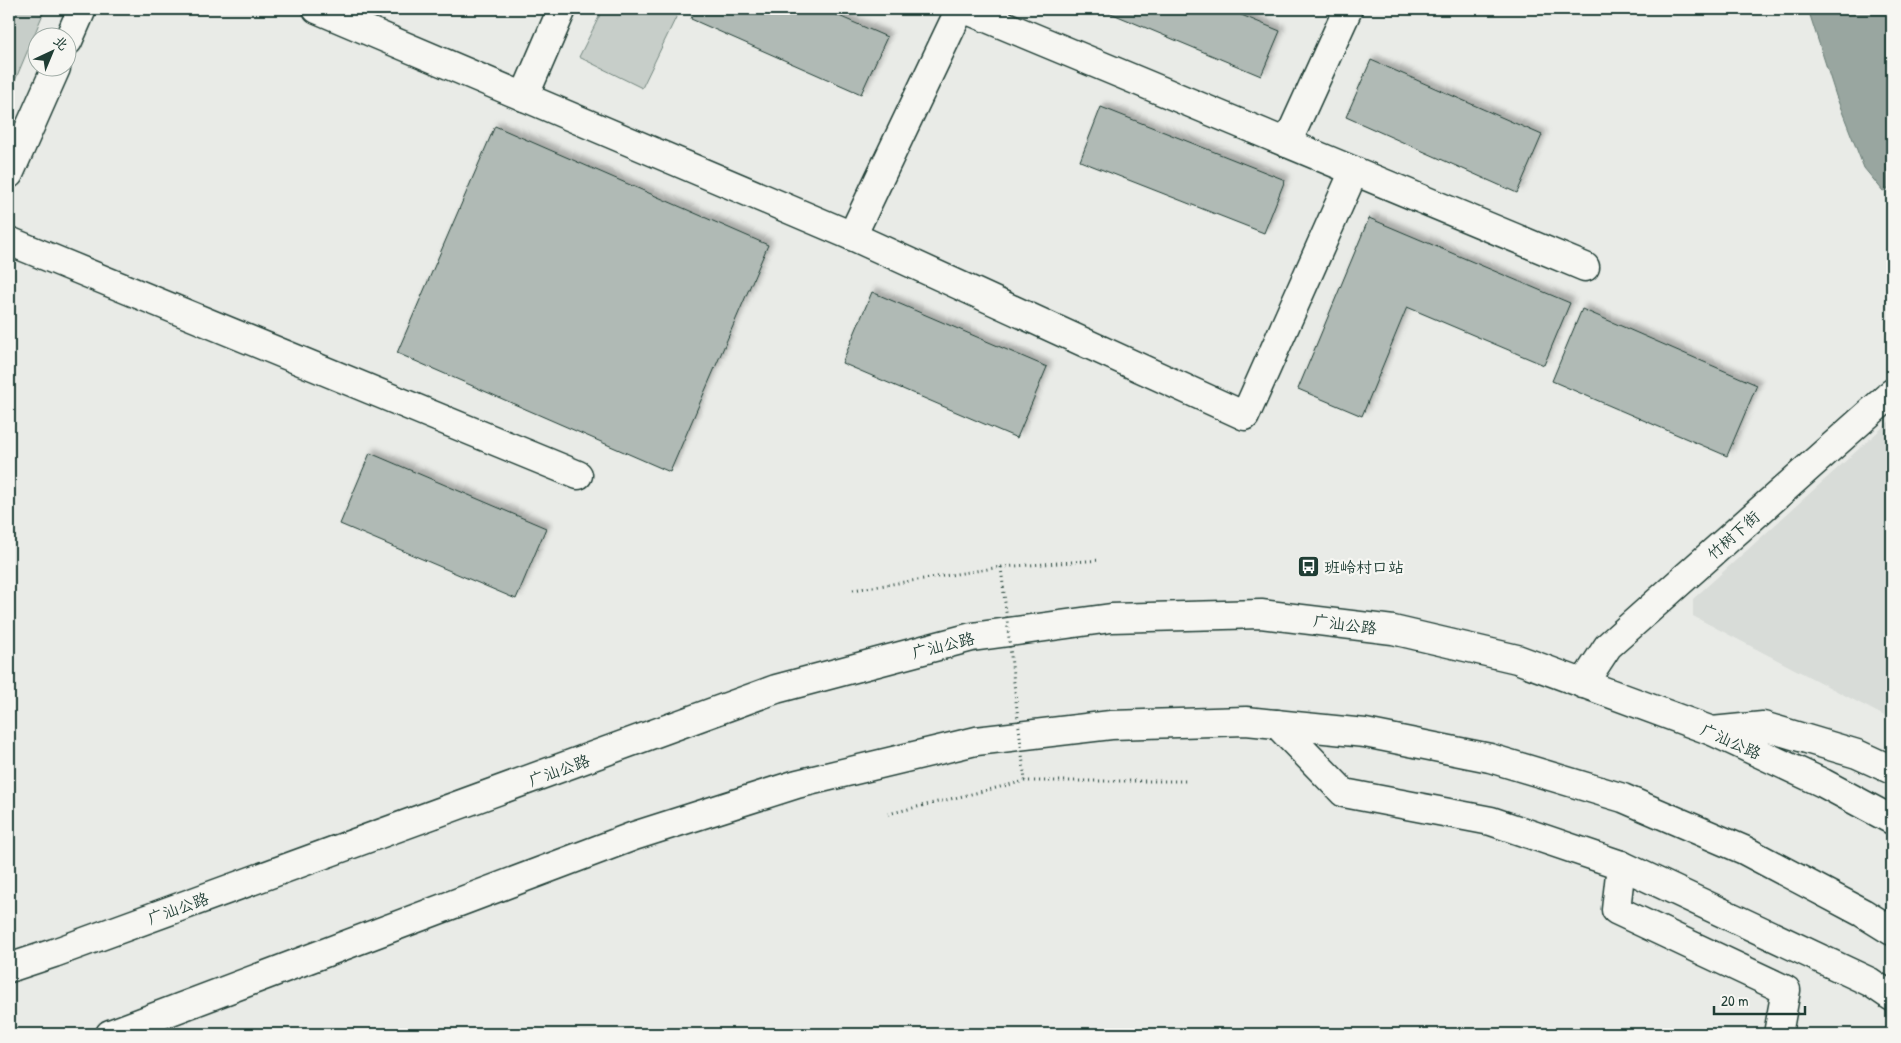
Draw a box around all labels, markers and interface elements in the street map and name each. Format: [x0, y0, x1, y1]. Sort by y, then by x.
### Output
north arrow [28, 28, 78, 78]
text: 北 [50, 31, 73, 54]
street label: 竹树下街 [1702, 505, 1764, 565]
bus stop icon: 班岭村口站 [1296, 555, 1320, 579]
place label: 班岭村口站 [1324, 556, 1404, 578]
street label: 广汕公路 [1312, 609, 1378, 639]
street label: 广汕公路 [909, 627, 977, 663]
street label: 广汕公路 [1697, 718, 1765, 764]
street label: 广汕公路 [525, 749, 593, 791]
street label: 广汕公路 [144, 887, 212, 929]
scale bar [1714, 983, 1805, 1015]
text: 20 m [1721, 990, 1748, 1011]

